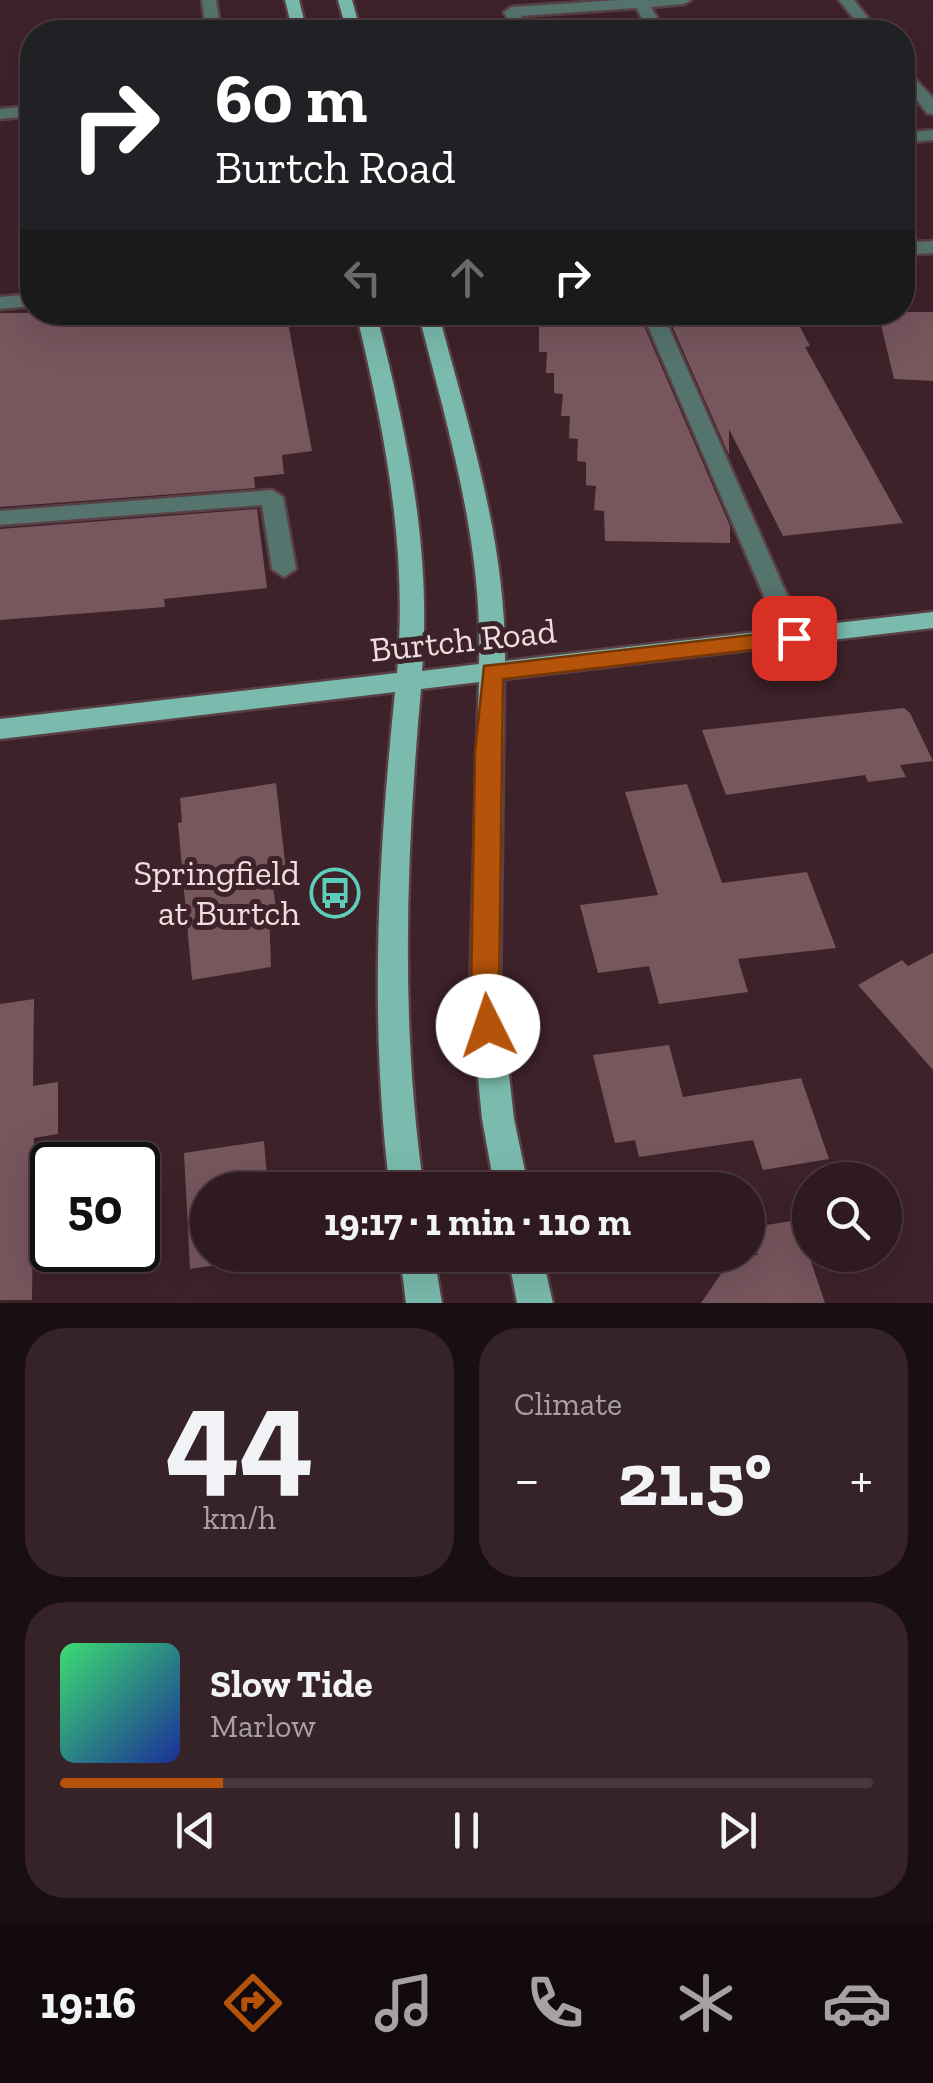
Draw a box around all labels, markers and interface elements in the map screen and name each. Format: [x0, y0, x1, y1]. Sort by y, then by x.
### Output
text: 60 m [215, 56, 367, 140]
icon: right [50, 60, 180, 190]
text: Burtch Road [215, 141, 456, 195]
icon: left [335, 250, 390, 305]
icon: ahead [440, 250, 495, 305]
icon: right [545, 250, 600, 305]
pin [752, 596, 837, 681]
street label: Burtch Road [368, 609, 558, 671]
icon: arrive [767, 611, 822, 666]
place label: Springfield at Burtch [133, 852, 300, 934]
bus stop icon: Springfield at Burtch [309, 867, 361, 919]
position arrow [436, 974, 540, 1078]
speed limit sign: 50 [30, 1142, 160, 1272]
map controls [792, 1162, 902, 1272]
button: search [792, 1162, 902, 1272]
text: 19:17 · 1 min · 110 m [324, 1199, 631, 1245]
text: 44 [165, 1356, 314, 1512]
text: Climate [514, 1385, 622, 1423]
text: 21.5° [618, 1434, 772, 1524]
text: − [514, 1446, 540, 1512]
text: + [850, 1446, 873, 1512]
text: km/h [203, 1499, 276, 1537]
text: Slow Tide [210, 1661, 373, 1707]
text: Marlow [210, 1707, 316, 1745]
icon: previous [168, 1803, 223, 1858]
icon: pause [439, 1803, 494, 1858]
icon: next [710, 1803, 765, 1858]
icon: directions [218, 1968, 288, 2038]
icon: music [369, 1968, 439, 2038]
icon: phone [520, 1968, 590, 2038]
icon: climate [671, 1968, 741, 2038]
icon: car [822, 1968, 892, 2038]
text: 19:16 [41, 1976, 136, 2030]

